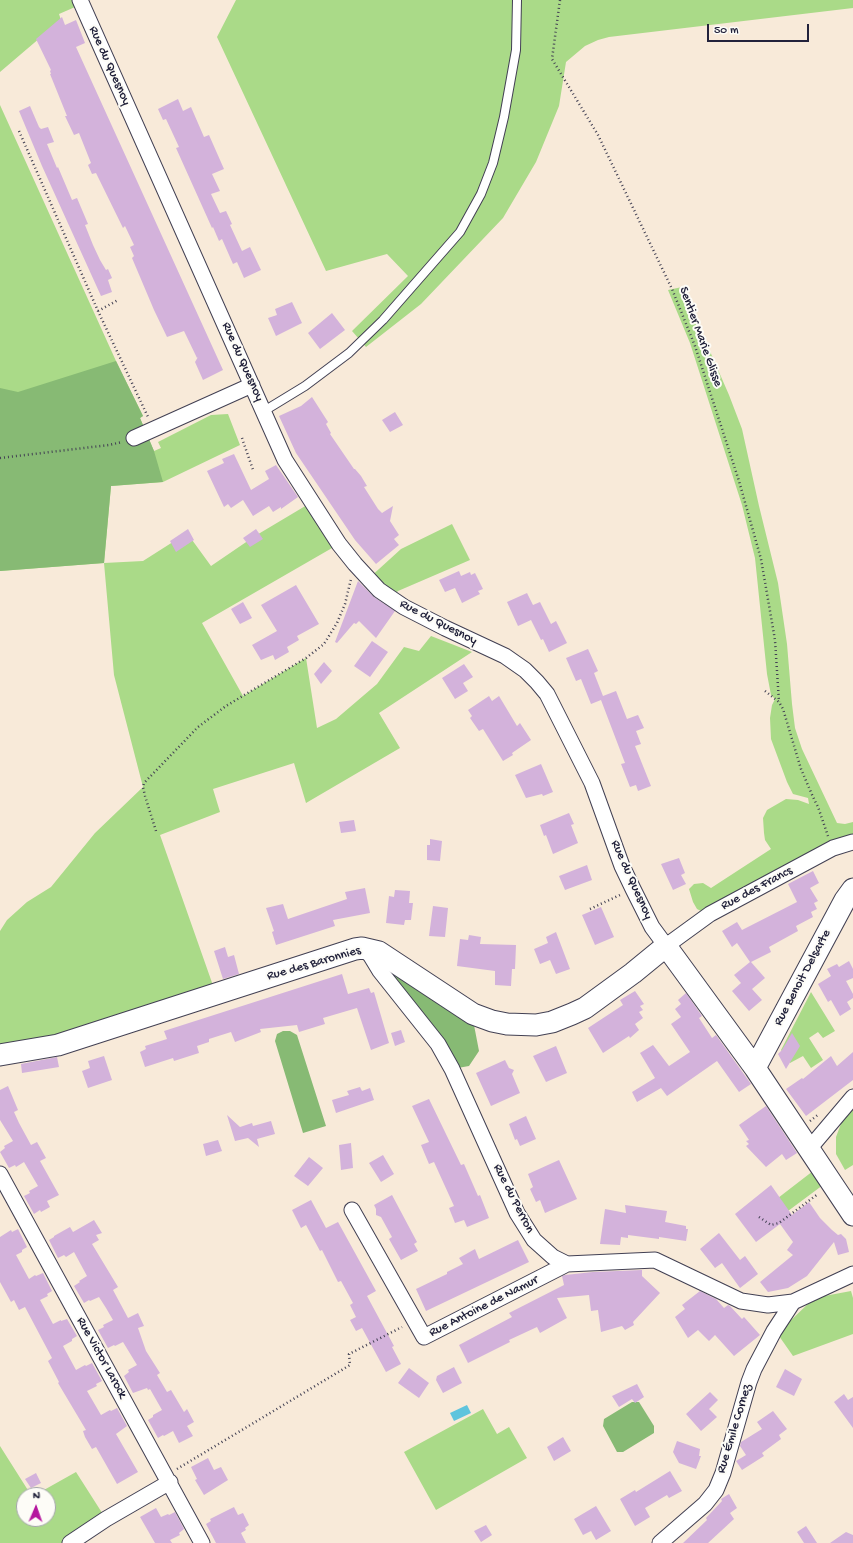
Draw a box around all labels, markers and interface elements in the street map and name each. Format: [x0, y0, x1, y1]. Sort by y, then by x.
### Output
scale bar [709, 16, 811, 42]
street label: Rue du Quesnoy [85, 24, 133, 108]
text: 50 m [714, 24, 739, 38]
street label: Sentier Marie Glisse [675, 285, 725, 389]
street label: Rue du Quesnoy [218, 320, 266, 404]
street label: Rue du Quesnoy [397, 597, 479, 649]
street label: Rue du Quesnoy [607, 838, 655, 922]
street label: Rue des Francs [719, 864, 795, 914]
street label: Rue Benoit Delsarte [771, 927, 835, 1029]
street label: Rue des Baronnies [265, 943, 363, 985]
street label: Rue du Perron [489, 1162, 537, 1236]
street label: Rue Antoine de Namur [427, 1273, 541, 1341]
street label: Rue Victor Larock [72, 1315, 130, 1401]
street label: Rue Émile Cornez [714, 1382, 756, 1476]
north arrow [16, 1487, 56, 1527]
text: N [33, 1490, 40, 1502]

